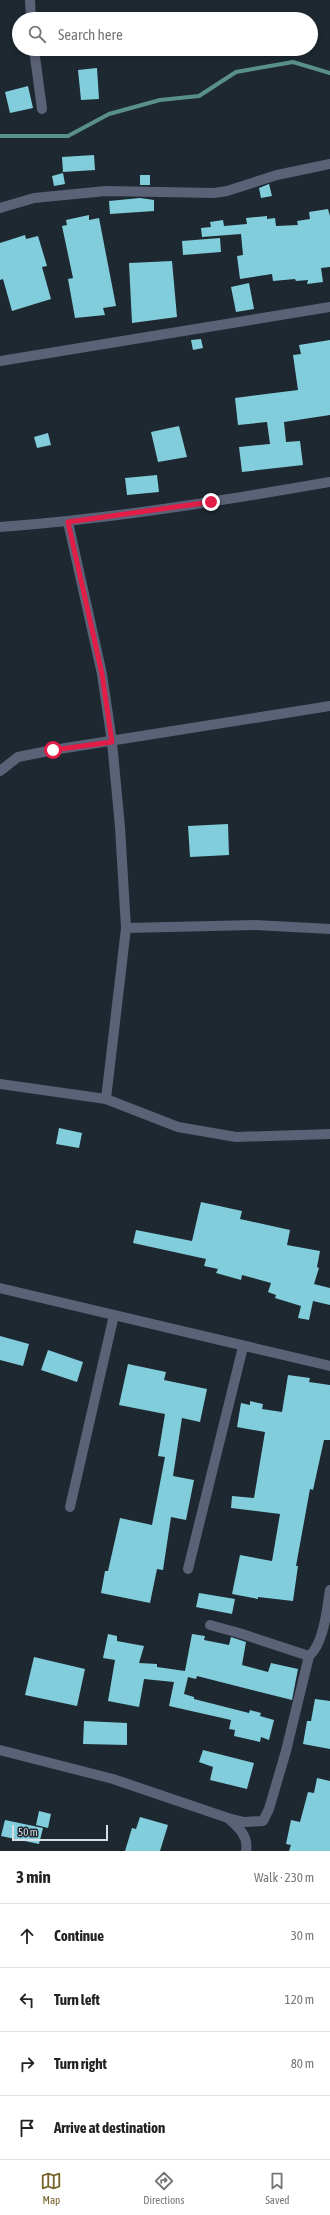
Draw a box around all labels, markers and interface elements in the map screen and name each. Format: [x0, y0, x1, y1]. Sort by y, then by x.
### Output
search box [12, 12, 318, 56]
icon: search [26, 23, 48, 45]
text: Search here [58, 26, 123, 43]
route end [202, 493, 220, 511]
route start [44, 741, 62, 759]
scale bar [12, 1823, 108, 1842]
text: 50 m [18, 1826, 38, 1838]
text: 3 min [16, 1867, 51, 1887]
text: Walk · 230 m [254, 1870, 314, 1885]
icon: ahead [16, 1925, 38, 1947]
text: Continue [54, 1927, 104, 1944]
text: 30 m [291, 1928, 314, 1943]
icon: left [16, 1989, 38, 2011]
text: Turn left [54, 1991, 100, 2008]
text: 120 m [285, 1992, 314, 2007]
icon: right [16, 2053, 38, 2075]
text: Turn right [54, 2055, 107, 2072]
text: 80 m [291, 2056, 314, 2071]
icon: arrive [16, 2117, 38, 2139]
text: Arrive at destination [54, 2119, 165, 2136]
tab: Map [40, 2170, 62, 2206]
tab: Directions [143, 2170, 184, 2206]
tab: Saved [265, 2170, 290, 2206]

